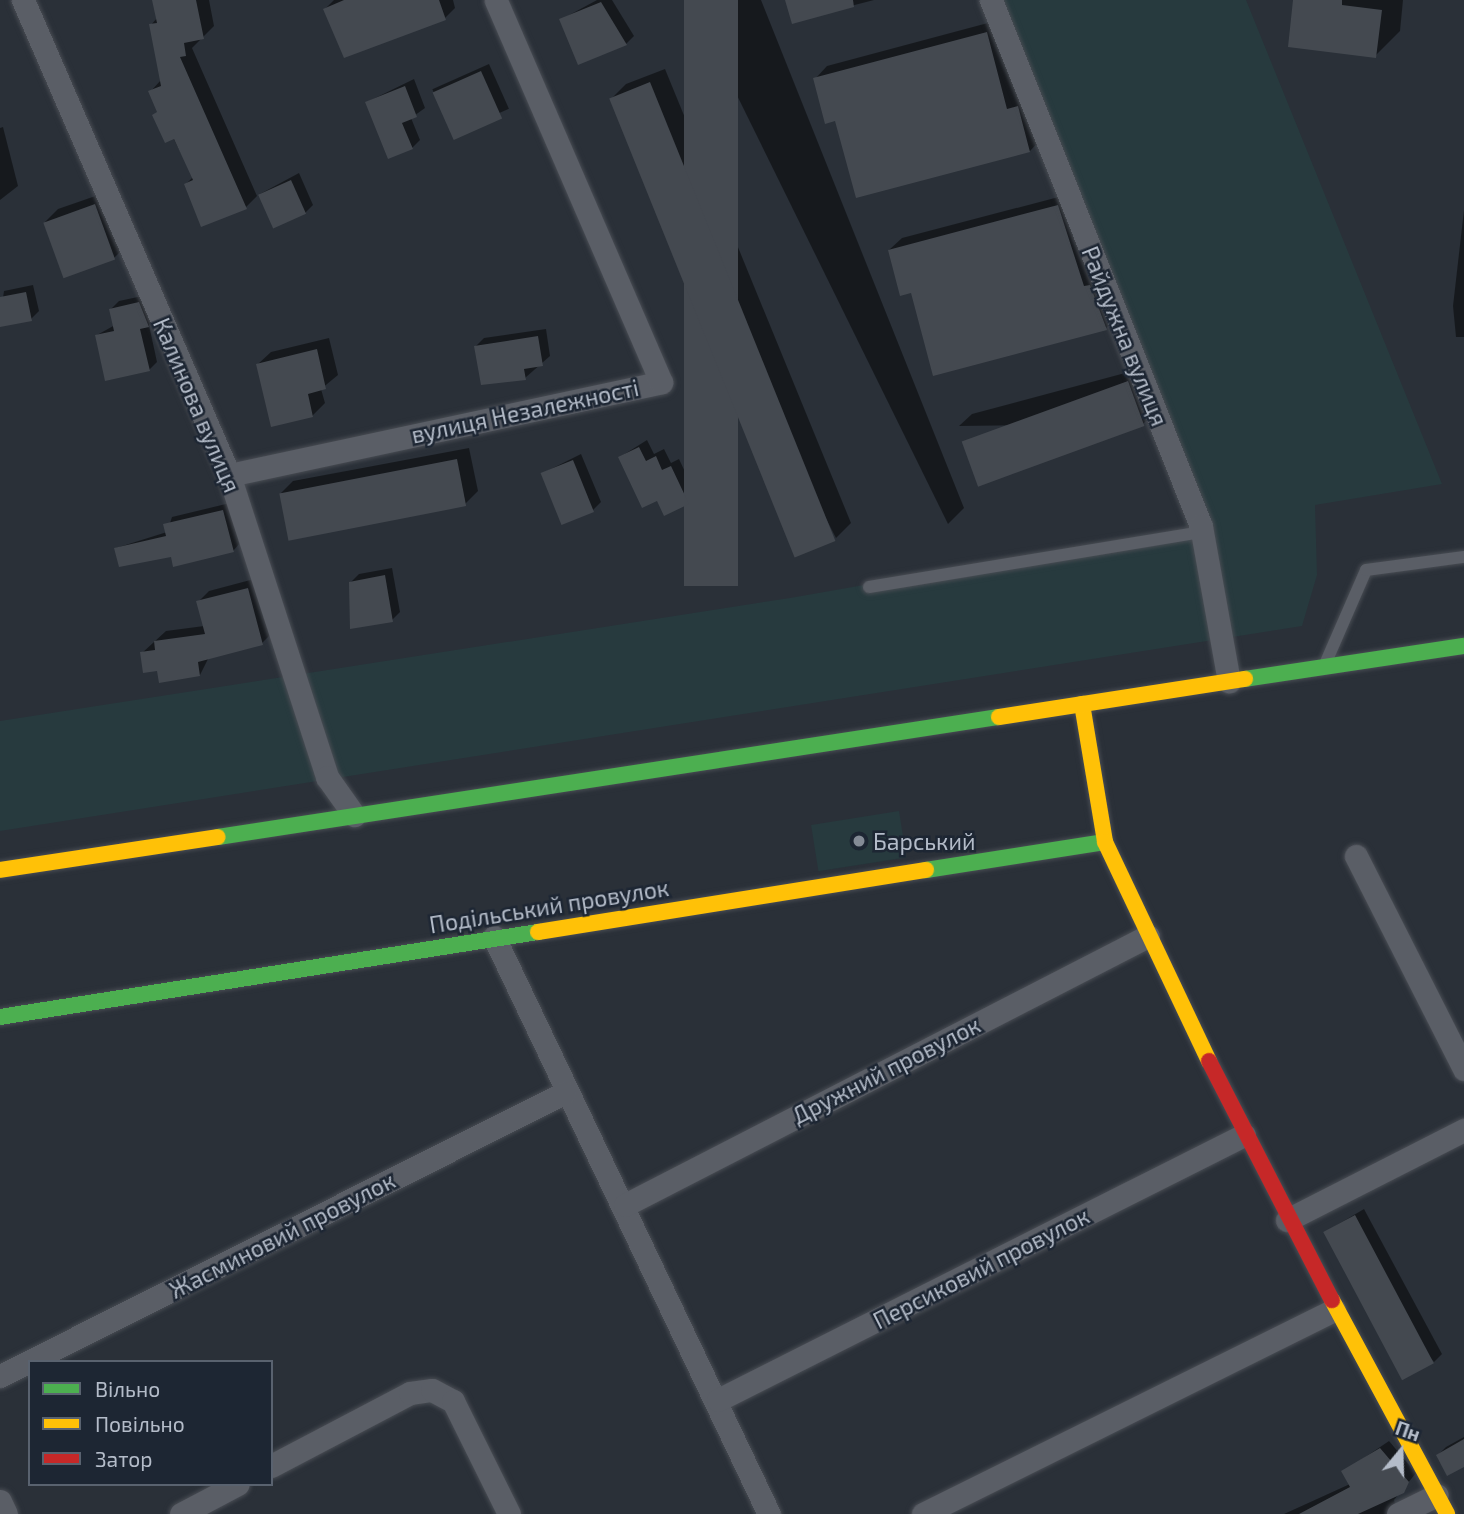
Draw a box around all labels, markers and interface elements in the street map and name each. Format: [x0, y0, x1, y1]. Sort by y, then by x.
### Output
street label: Райдужна вулиця [1076, 242, 1174, 430]
street label: Калинова вулиця [148, 314, 246, 496]
street label: вулиця Незалежності [409, 373, 641, 449]
place label: Барський [873, 827, 975, 855]
marker: Барський [851, 833, 867, 849]
street label: Подільський провулок [427, 873, 671, 939]
street label: Дружний провулок [787, 1011, 985, 1129]
street label: Жасминовий провулок [165, 1166, 399, 1304]
street label: Персиковий провулок [868, 1202, 1094, 1334]
legend [28, 1360, 273, 1486]
text: Вільно [95, 1376, 160, 1401]
text: Повільно [95, 1411, 185, 1436]
north arrow [1366, 1416, 1436, 1486]
text: Пн [1393, 1416, 1423, 1446]
text: Затор [95, 1446, 153, 1471]

